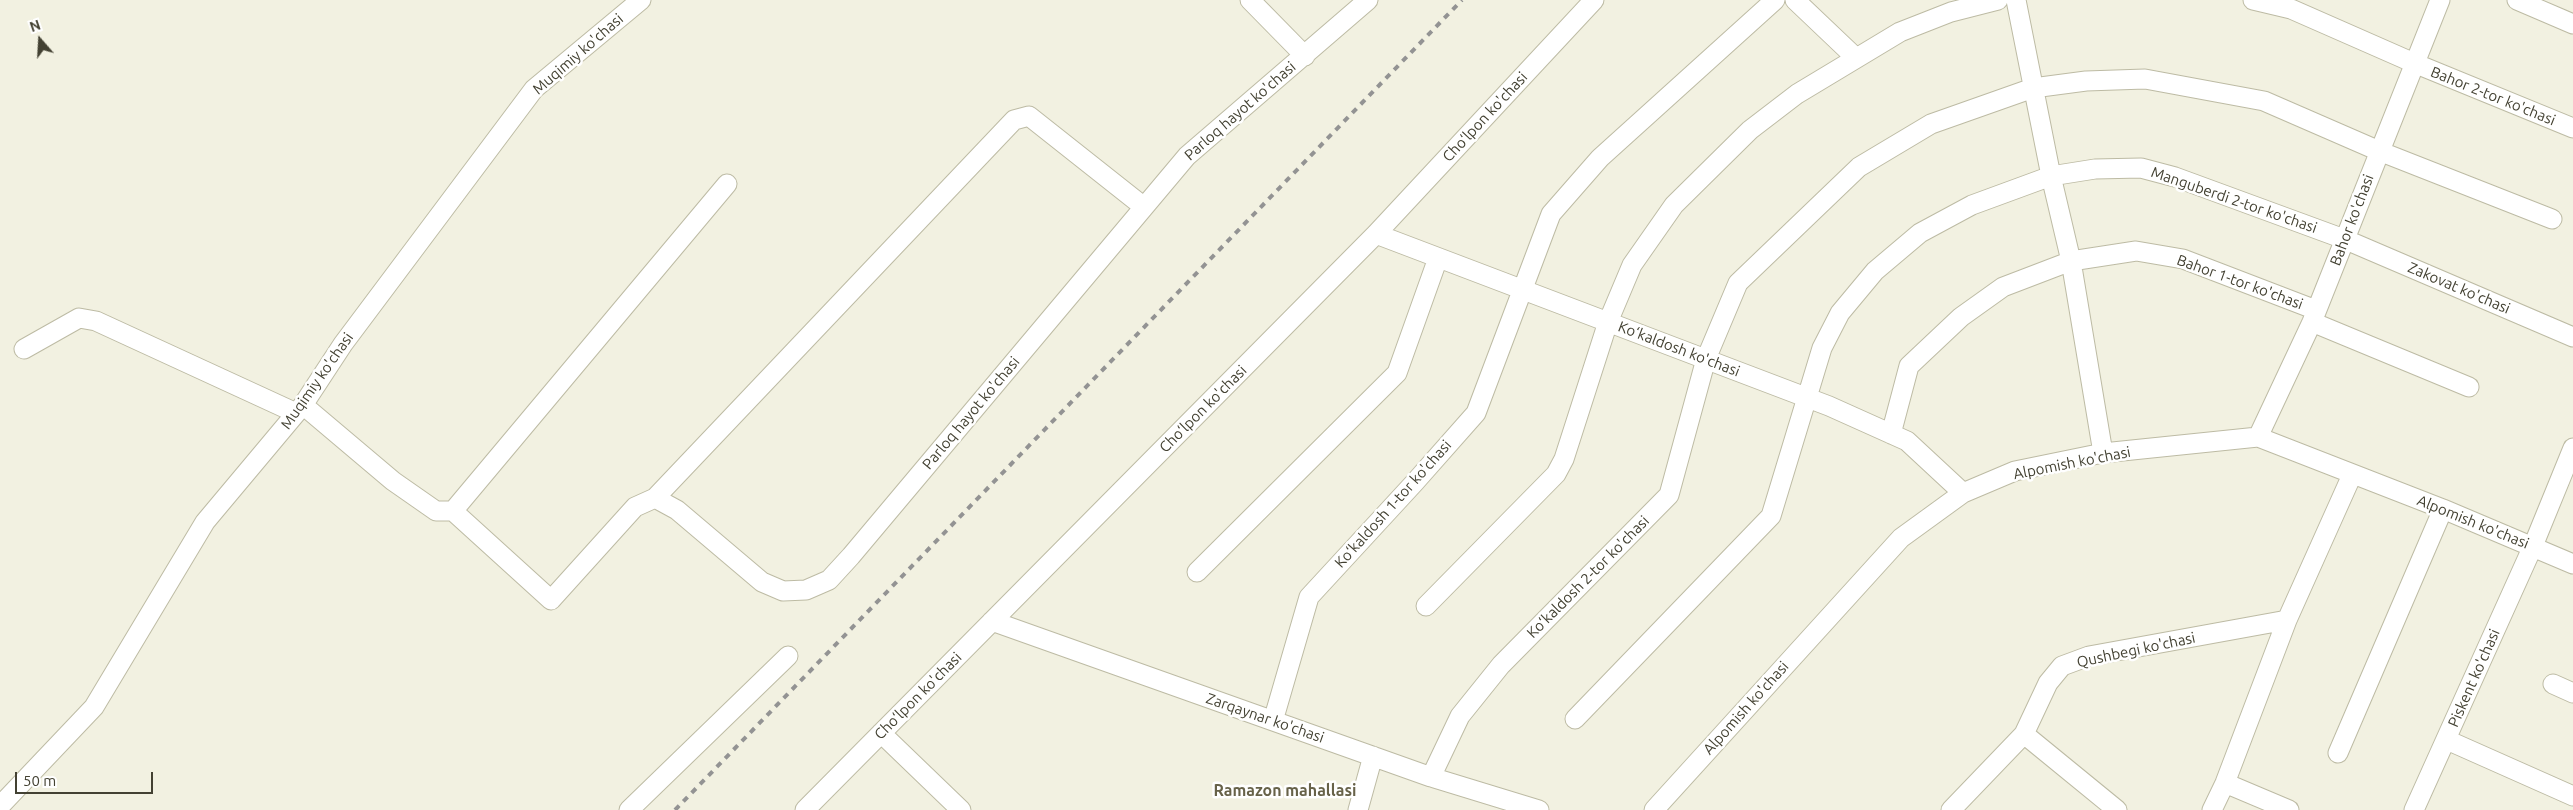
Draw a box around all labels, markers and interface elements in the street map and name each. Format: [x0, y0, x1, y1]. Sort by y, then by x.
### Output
street label: Muqimiy ko'chasi [529, 10, 627, 98]
north arrow [15, 15, 65, 65]
text: N [28, 17, 43, 35]
street label: Parloq hayot ko'chasi [1181, 58, 1299, 164]
street label: Bahor 2-tor ko'chasi [2428, 63, 2558, 129]
street label: Cho‘lpon ko'chasi [1439, 68, 1531, 166]
street label: Manguberdi 2-tor ko'chasi [2149, 163, 2319, 237]
street label: Bahor ko'chasi [2326, 172, 2378, 268]
street label: Bahor 1-tor ko'chasi [2174, 251, 2306, 313]
street label: Zakovat ko'chasi [2405, 258, 2513, 318]
street label: Ko‘kaldosh ko'chasi [1616, 317, 1742, 381]
street label: Muqimiy ko'chasi [277, 329, 357, 433]
street label: Parloq hayot ko'chasi [919, 353, 1023, 473]
street label: Cho‘lpon ko'chasi [1156, 362, 1250, 456]
street label: Ko‘kaldosh 1-tor ko'chasi [1331, 436, 1455, 572]
street label: Alpomish ko'chasi [2012, 443, 2132, 483]
street label: Alpomish ko'chasi [2414, 491, 2532, 553]
street label: Ko‘kaldosh 2-tor ko'chasi [1523, 512, 1653, 642]
street label: Piskent ko'chasi [2444, 626, 2504, 730]
street label: Qushbegi ko'chasi [2075, 629, 2197, 671]
street label: Cho‘lpon ko'chasi [871, 649, 965, 743]
street label: Alpomish ko'chasi [1699, 658, 1793, 758]
street label: Zarqaynar ko'chasi [1204, 689, 1326, 747]
scale bar [18, 762, 155, 794]
text: 50 m [23, 772, 56, 789]
district label: Ramazon mahallasi [1214, 781, 1356, 801]

